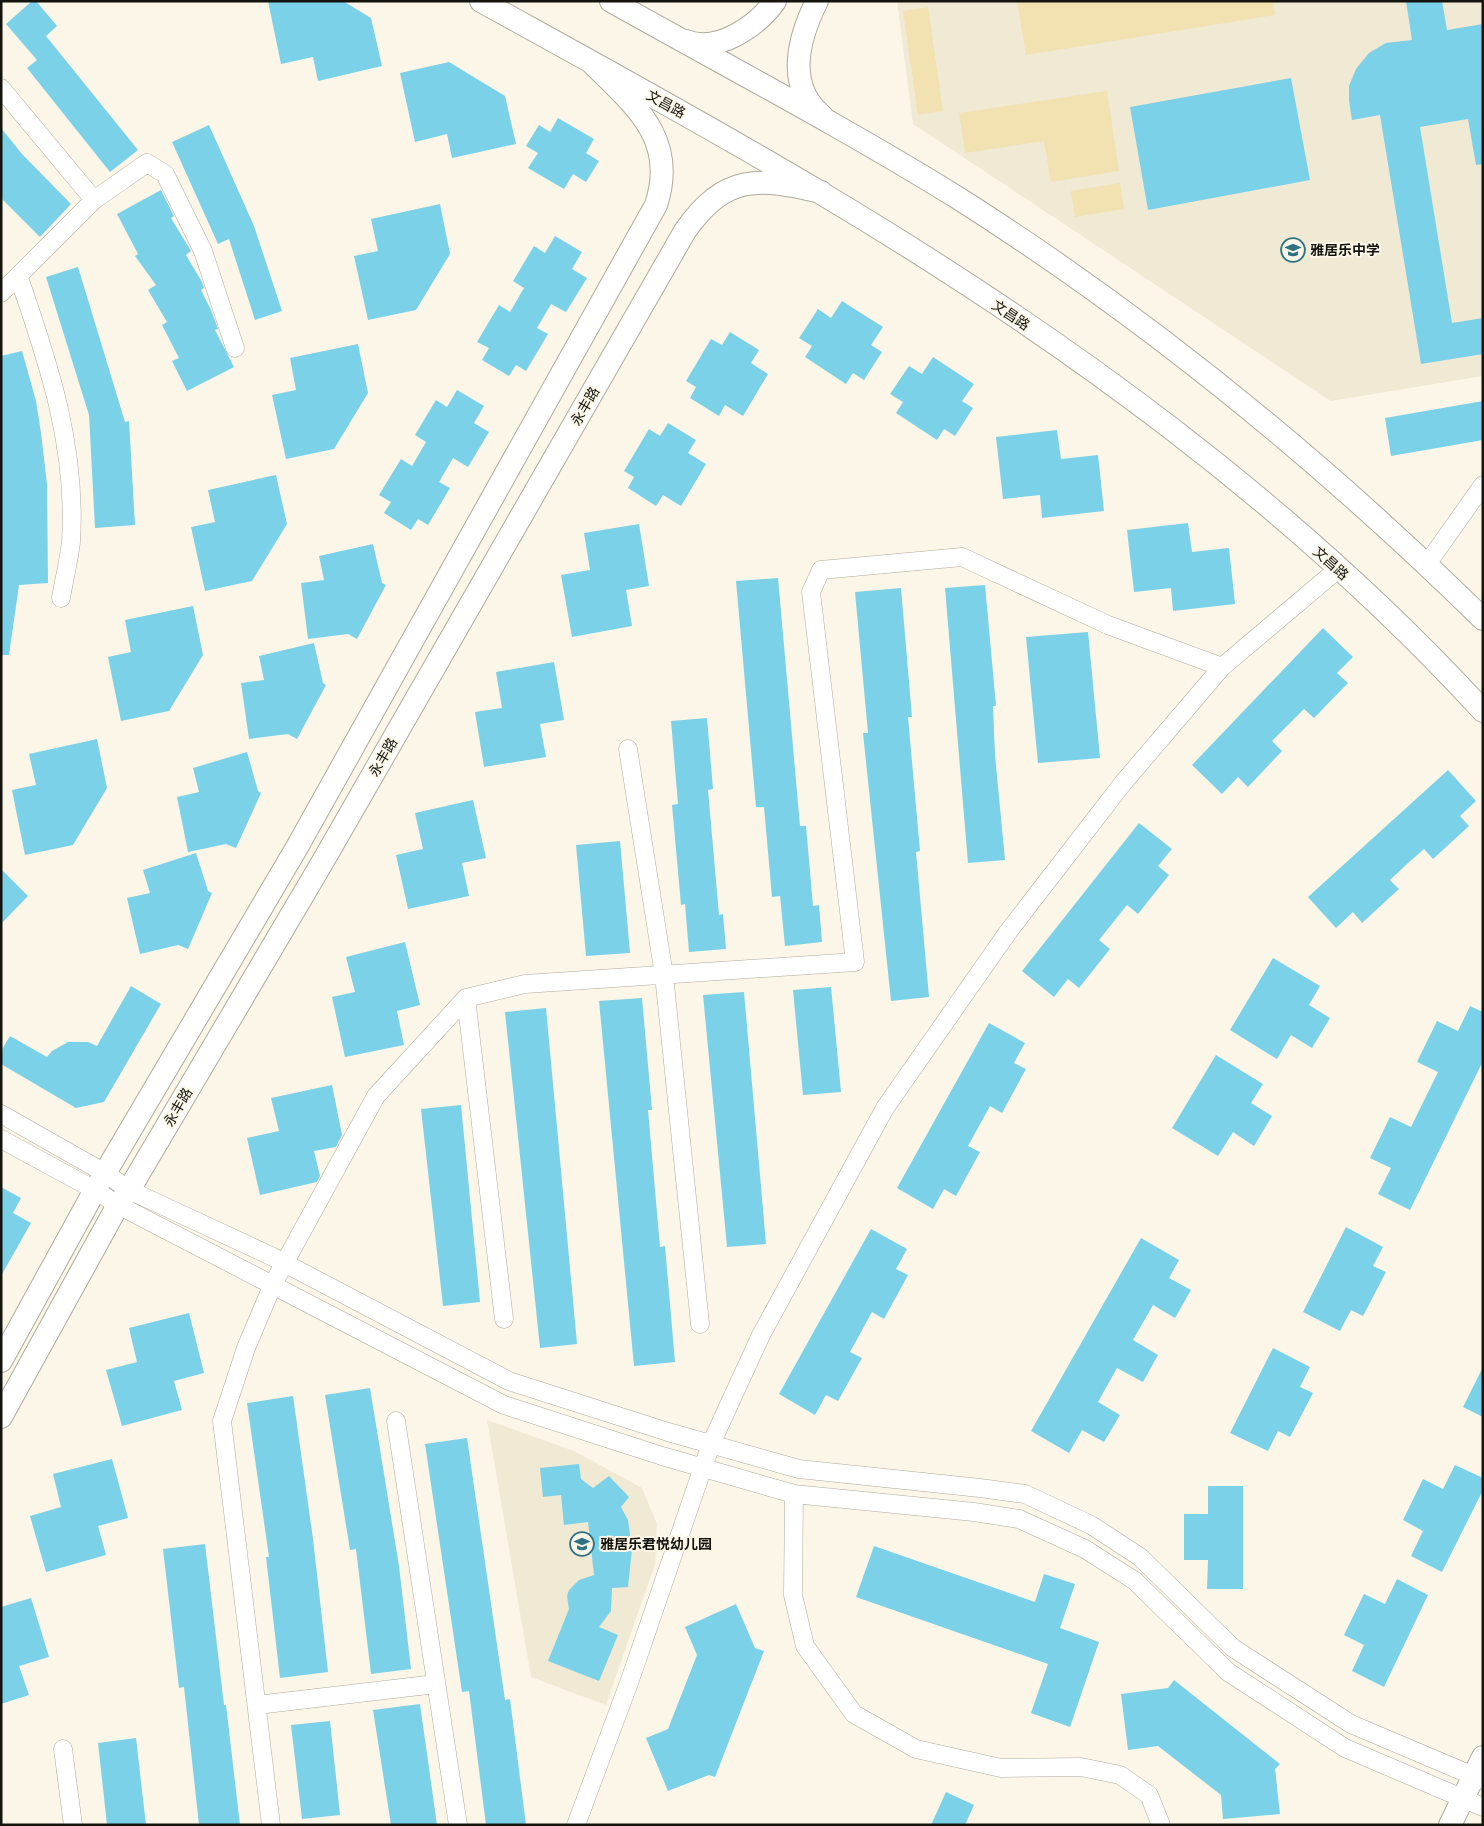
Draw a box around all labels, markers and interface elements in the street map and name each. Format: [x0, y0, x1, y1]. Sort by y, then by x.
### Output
street label: 文昌路 [644, 87, 688, 121]
school or university icon: 雅居乐中学 [1280, 237, 1306, 263]
place label: 雅居乐中学 [1310, 242, 1380, 258]
street label: 文昌路 [989, 297, 1033, 333]
street label: 永丰路 [568, 384, 602, 428]
street label: 文昌路 [1310, 543, 1352, 583]
street label: 永丰路 [366, 735, 400, 779]
street label: 永丰路 [161, 1085, 195, 1129]
school or university icon: 雅居乐君悦幼儿园 [569, 1531, 595, 1557]
place label: 雅居乐君悦幼儿园 [600, 1536, 712, 1552]

